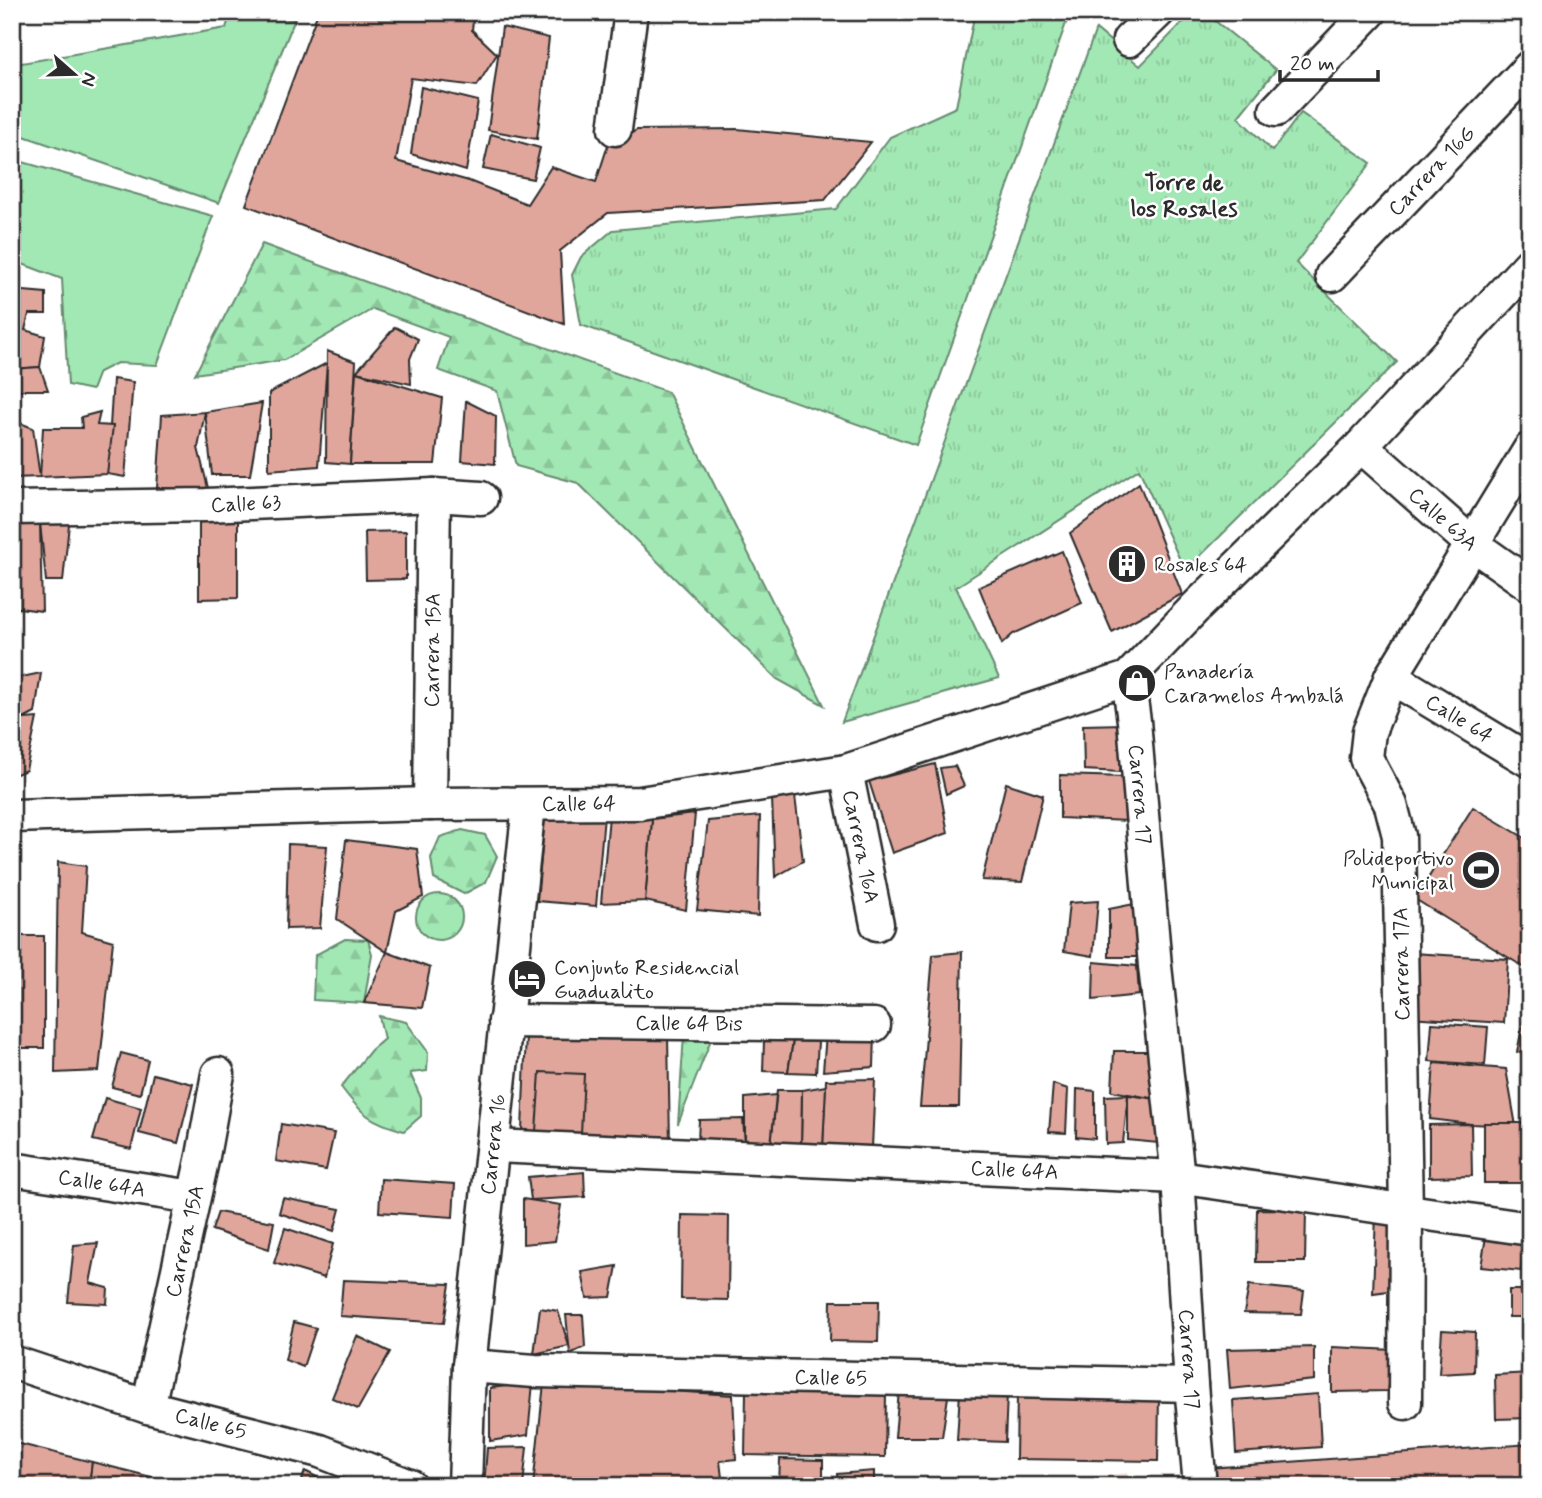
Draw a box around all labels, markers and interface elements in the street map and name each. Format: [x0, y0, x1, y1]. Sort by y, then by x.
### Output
north arrow [38, 38, 108, 108]
scale bar [1280, 38, 1378, 82]
text: 20 m [1290, 50, 1335, 78]
text: N [75, 69, 102, 90]
street label: Carrera 16G [1382, 120, 1482, 223]
district label: Torre de los Rosales [1130, 169, 1238, 225]
street label: Calle 63A [1402, 481, 1484, 558]
street label: Calle 63 [210, 489, 282, 520]
building icon: Rosales 64 [1106, 543, 1148, 585]
place label: Rosales 64 [1154, 551, 1248, 579]
street label: Carrera 15A [418, 593, 448, 707]
place label: Panadería Caramelos Ambalá [1164, 658, 1344, 710]
shop icon: Panadería Caramelos Ambalá [1116, 662, 1158, 704]
street label: Calle 64 [1420, 688, 1498, 751]
street label: Carrera 17 [1121, 743, 1158, 846]
street label: Carrera 16A [835, 788, 885, 906]
street label: Calle 64 [542, 790, 616, 818]
place label: Polideportivo Municipal [1343, 845, 1454, 897]
sports icon: Polideportivo Municipal [1460, 849, 1502, 891]
street label: Carrera 17A [1387, 907, 1417, 1021]
place label: Conjunto Residencial Guadualito [554, 954, 739, 1006]
hotel icon: Conjunto Residencial Guadualito [506, 958, 548, 1000]
street label: Calle 64 Bis [635, 1009, 743, 1039]
street label: Carrera 16 [474, 1093, 513, 1196]
street label: Calle 64A [970, 1155, 1059, 1187]
street label: Calle 64A [56, 1163, 147, 1204]
street label: Carrera 15A [159, 1182, 211, 1300]
street label: Carrera 17 [1171, 1308, 1206, 1410]
street label: Calle 65 [794, 1364, 867, 1393]
street label: Calle 65 [172, 1401, 249, 1447]

